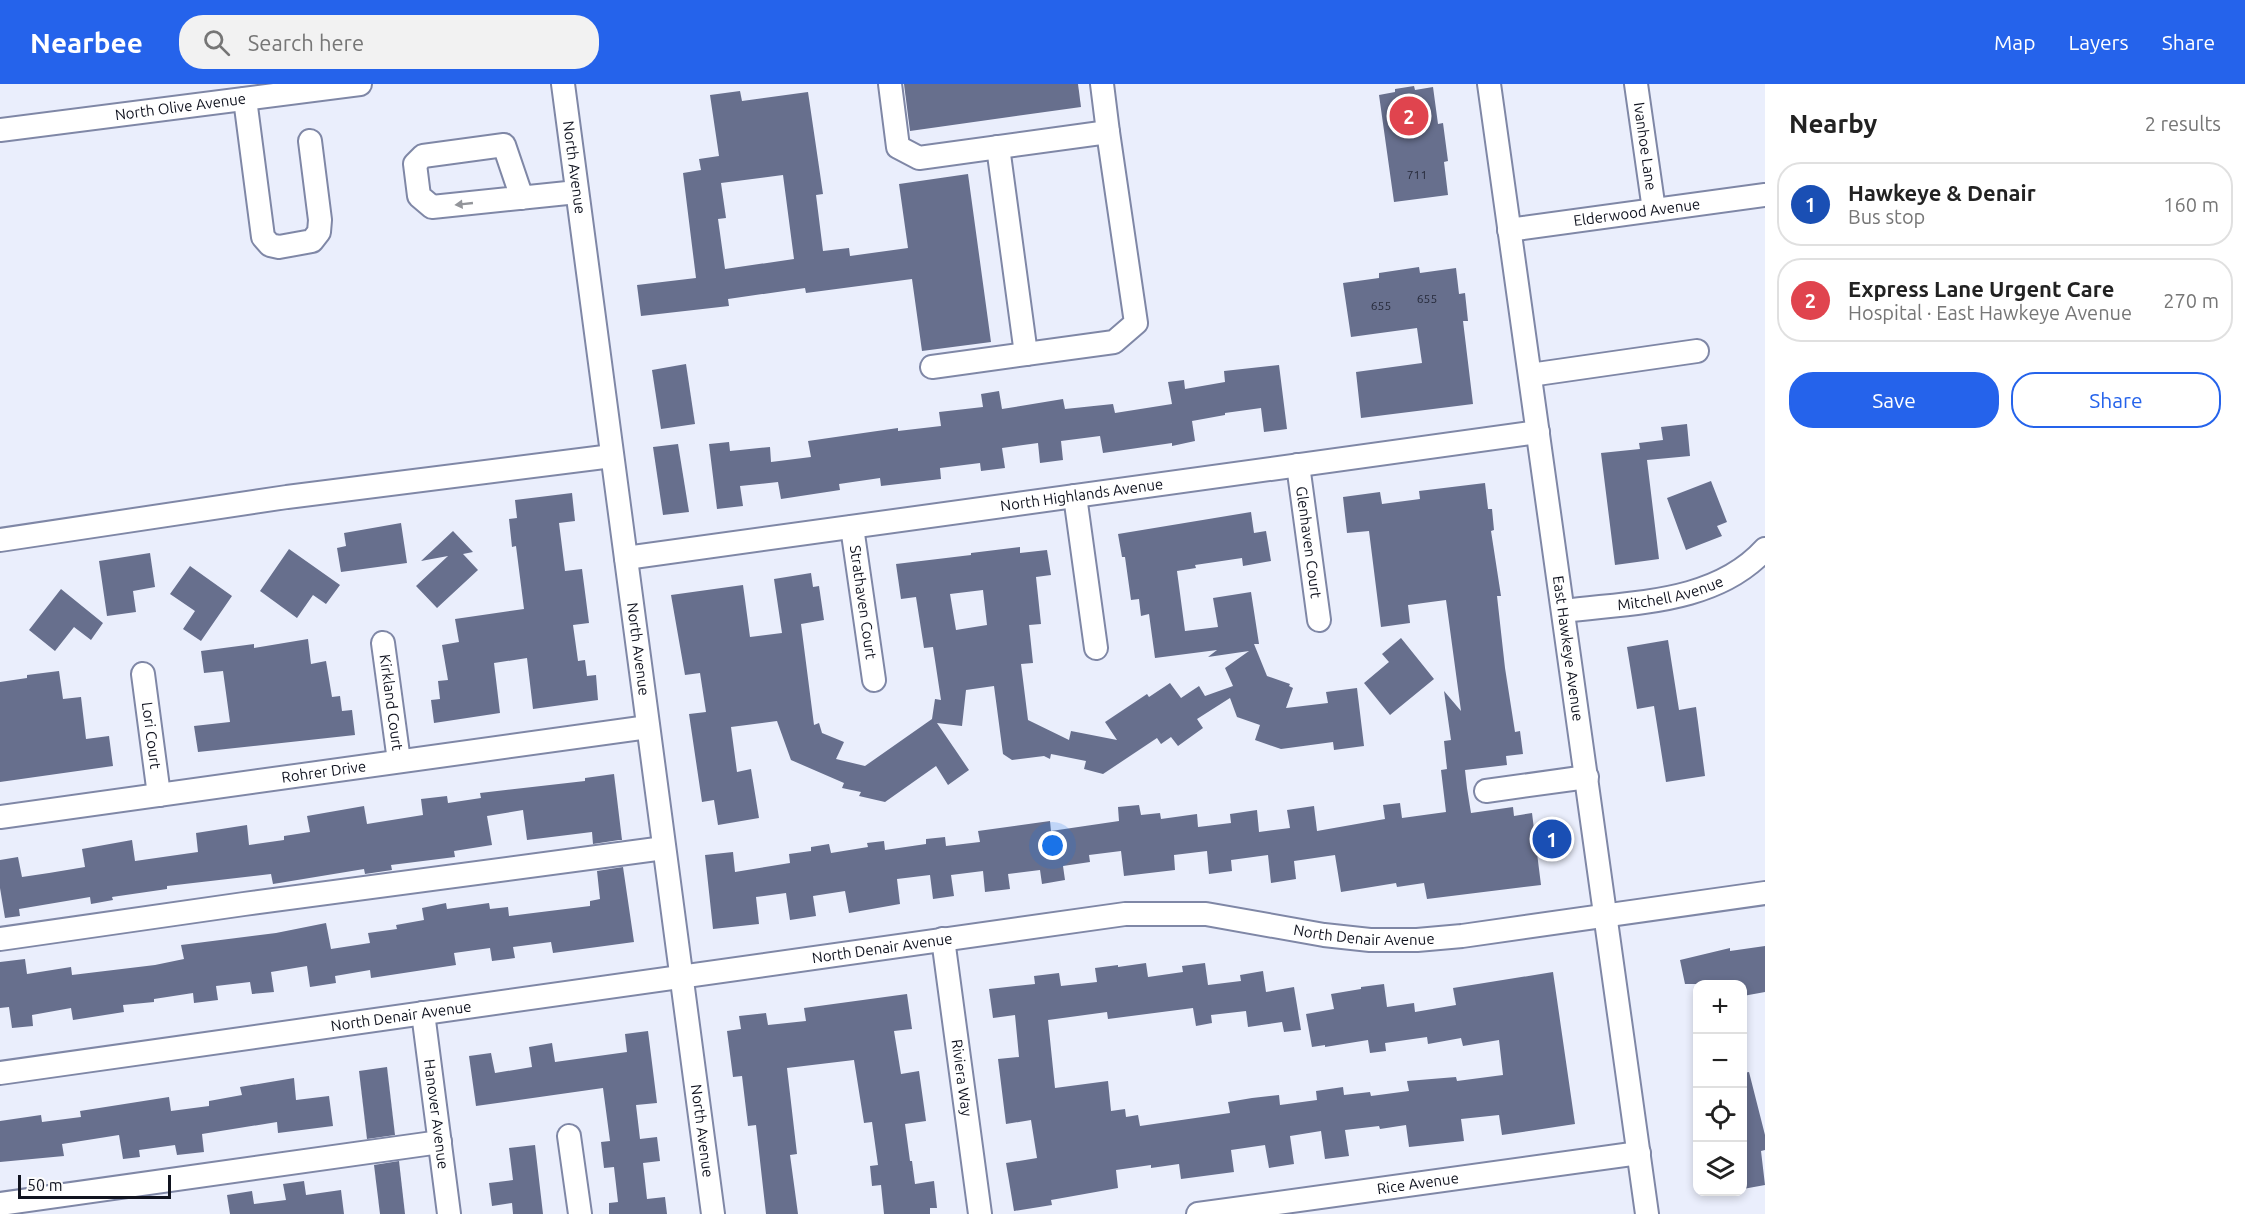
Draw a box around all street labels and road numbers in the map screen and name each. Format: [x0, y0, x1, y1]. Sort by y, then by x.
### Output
street label: North Olive Avenue [114, 90, 247, 123]
street label: Ivanhoe Lane [1631, 101, 1660, 191]
street label: North Avenue [560, 120, 589, 215]
street label: Elderwood Avenue [1572, 195, 1701, 229]
street label: North Highlands Avenue [999, 475, 1164, 514]
street label: Glenhaven Court [1293, 485, 1325, 599]
street label: Strathaven Court [847, 544, 880, 660]
street label: Mitchell Avenue [1617, 572, 1726, 613]
street label: East Hawkeye Avenue [1550, 575, 1587, 722]
street label: North Avenue [624, 601, 653, 697]
street label: Kirkland Court [377, 653, 407, 752]
street label: Lori Court [139, 701, 164, 770]
street label: Rohrer Drive [280, 757, 367, 786]
street label: North Denair Avenue [1292, 921, 1435, 948]
street label: North Denair Avenue [811, 929, 953, 966]
street label: North Denair Avenue [330, 998, 472, 1034]
street label: Riviera Way [949, 1038, 976, 1117]
street label: Hanover Avenue [421, 1058, 452, 1170]
street label: North Avenue [688, 1083, 717, 1178]
street label: Rice Avenue [1376, 1169, 1460, 1197]

